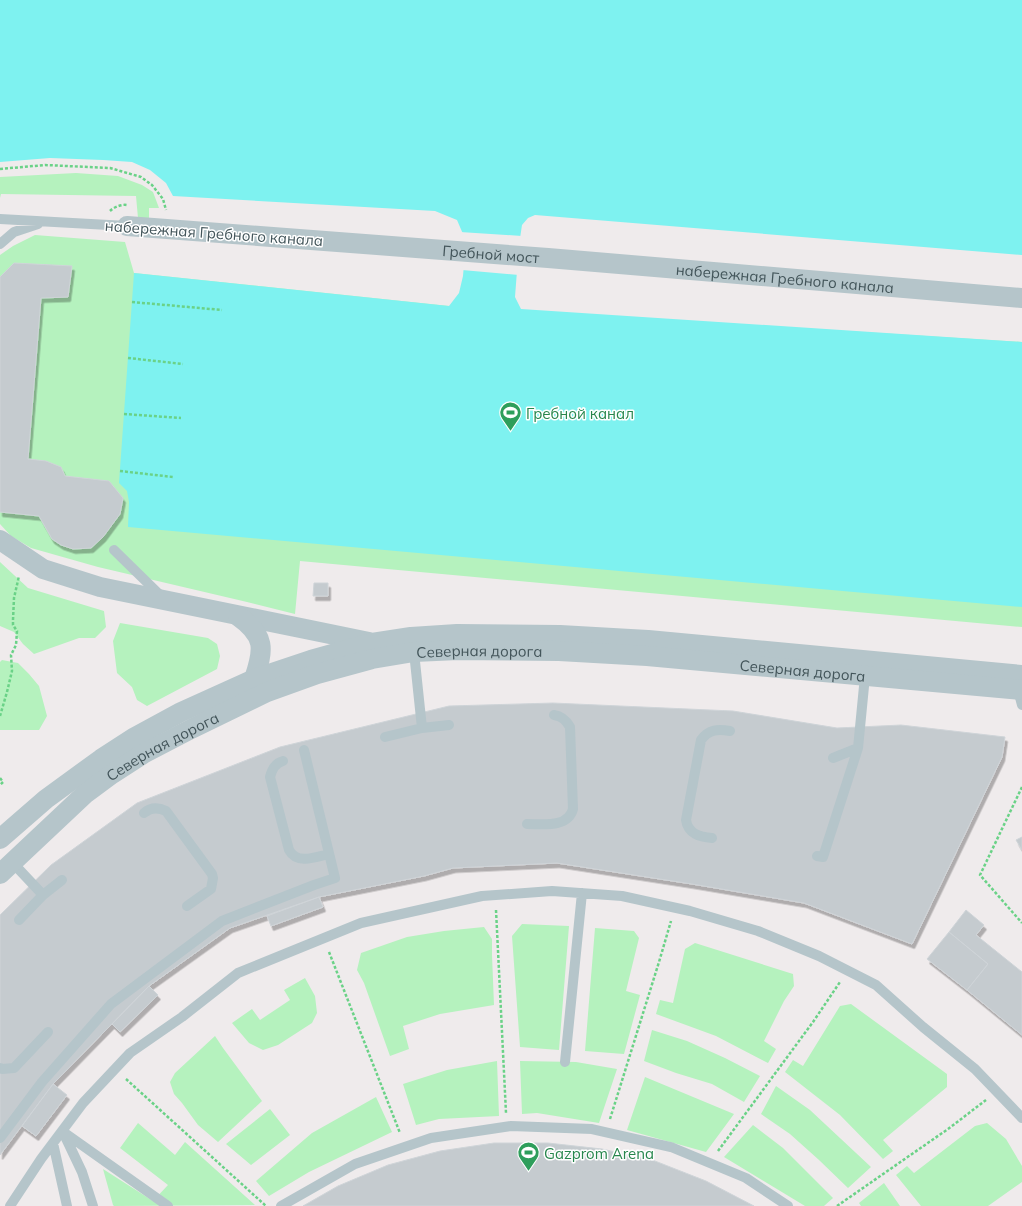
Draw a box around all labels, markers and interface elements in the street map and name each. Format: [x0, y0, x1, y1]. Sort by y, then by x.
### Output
street label: набережная Гребного канала [104, 216, 324, 250]
street label: Гребной мост [442, 241, 540, 267]
street label: набережная Гребного канала [675, 259, 895, 297]
sports icon: Гребной канал [498, 400, 524, 433]
place label: Гребной канал [526, 404, 634, 423]
street label: Северная дорога [416, 640, 543, 661]
street label: Северная дорога [739, 655, 866, 685]
street label: Северная дорога [102, 707, 222, 785]
sports icon: Gazprom Arena [515, 1140, 541, 1173]
place label: Gazprom Arena [544, 1144, 654, 1163]

